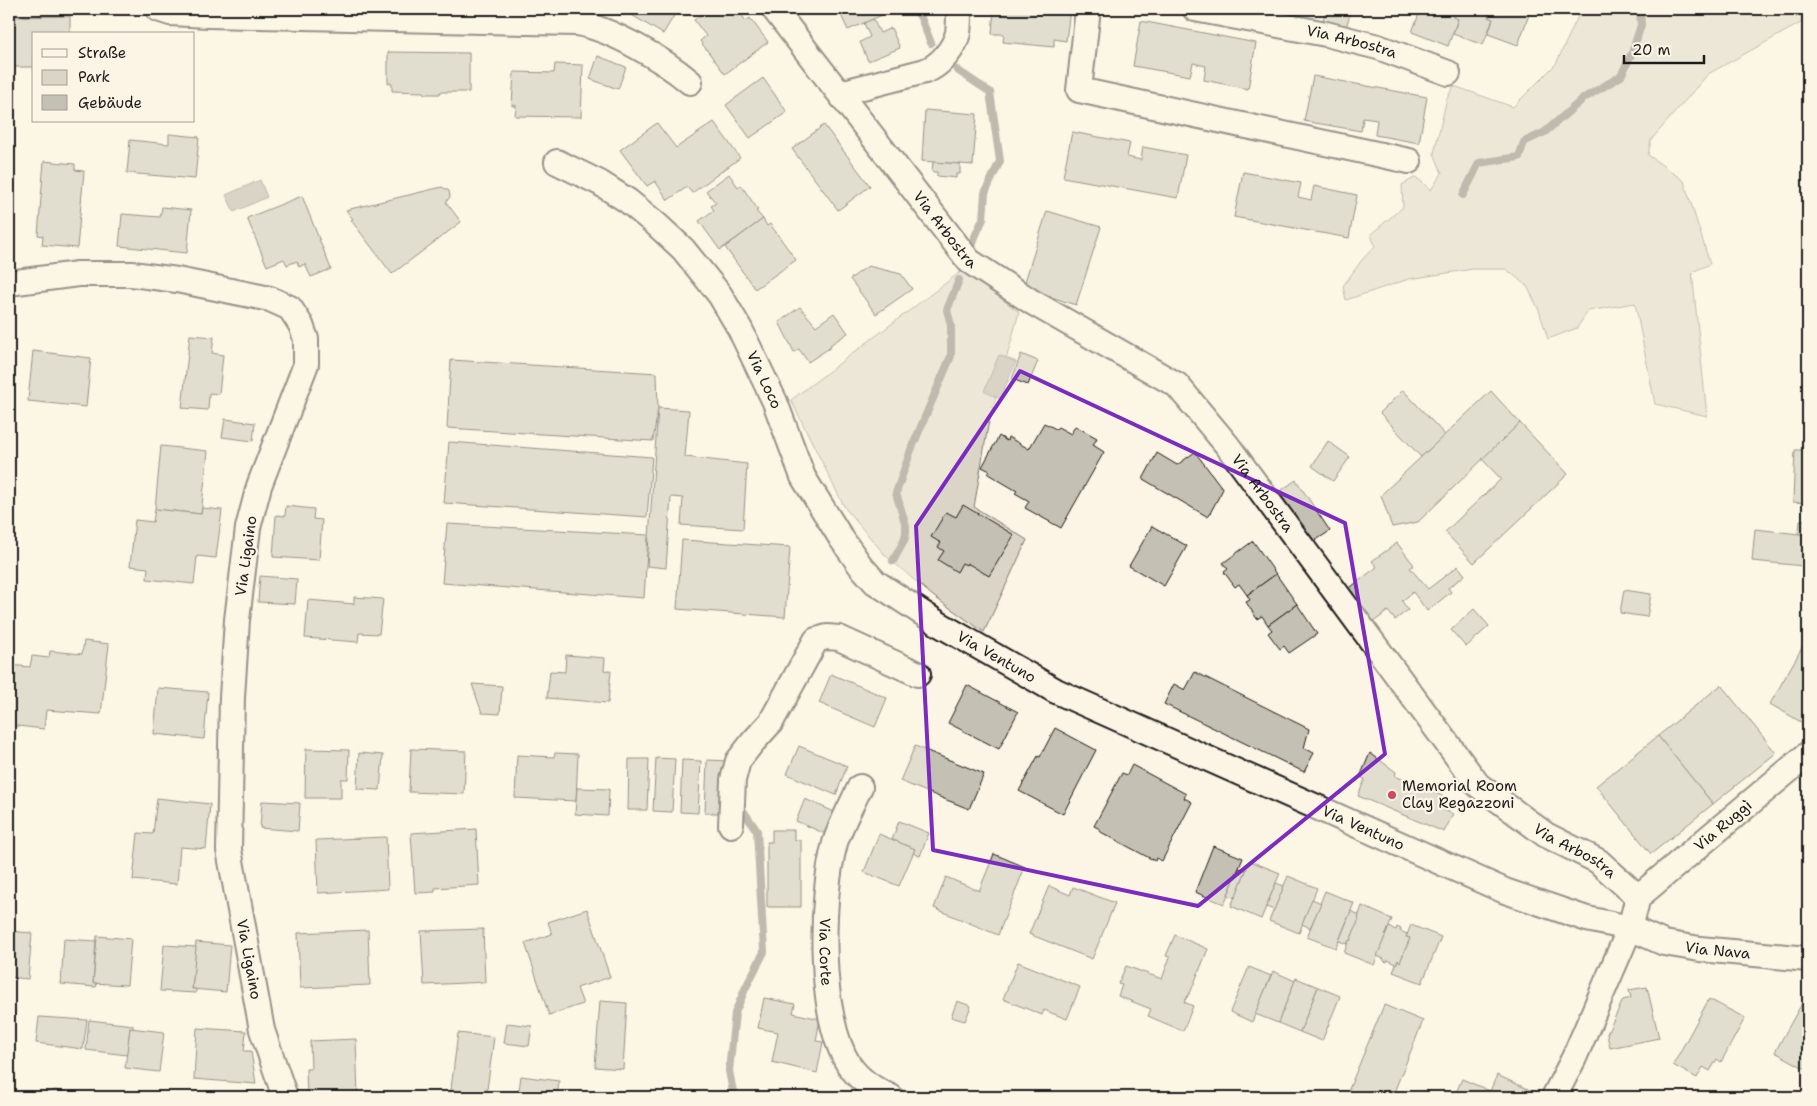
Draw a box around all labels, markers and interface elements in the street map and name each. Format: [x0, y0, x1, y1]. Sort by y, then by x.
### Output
street label: Via Arbostra [1305, 20, 1400, 63]
legend [32, 32, 195, 122]
scale bar [1624, 32, 1704, 64]
text: 20 m [1632, 40, 1671, 60]
text: Straße [78, 43, 126, 63]
text: Park [78, 67, 110, 87]
text: Gebäude [78, 93, 142, 113]
street label: Via Arbostra [908, 187, 981, 273]
street label: Via Loco [742, 348, 787, 411]
street label: Via Arbostra [1227, 450, 1299, 537]
street label: Via Ligaino [230, 514, 262, 598]
street label: Via Ventuno [953, 626, 1040, 687]
place label: Memorial Room Clay Regazzoni [1402, 776, 1517, 813]
marker: Memorial Room Clay Regazzoni [1386, 789, 1398, 801]
street label: Via Ruggì [1690, 795, 1756, 856]
street label: Via Ventuno [1319, 801, 1408, 855]
street label: Via Arbostra [1529, 819, 1621, 883]
street label: Via Ligaino [232, 917, 266, 1001]
street label: Via Corte [814, 918, 837, 987]
street label: Via Nava [1683, 937, 1752, 964]

